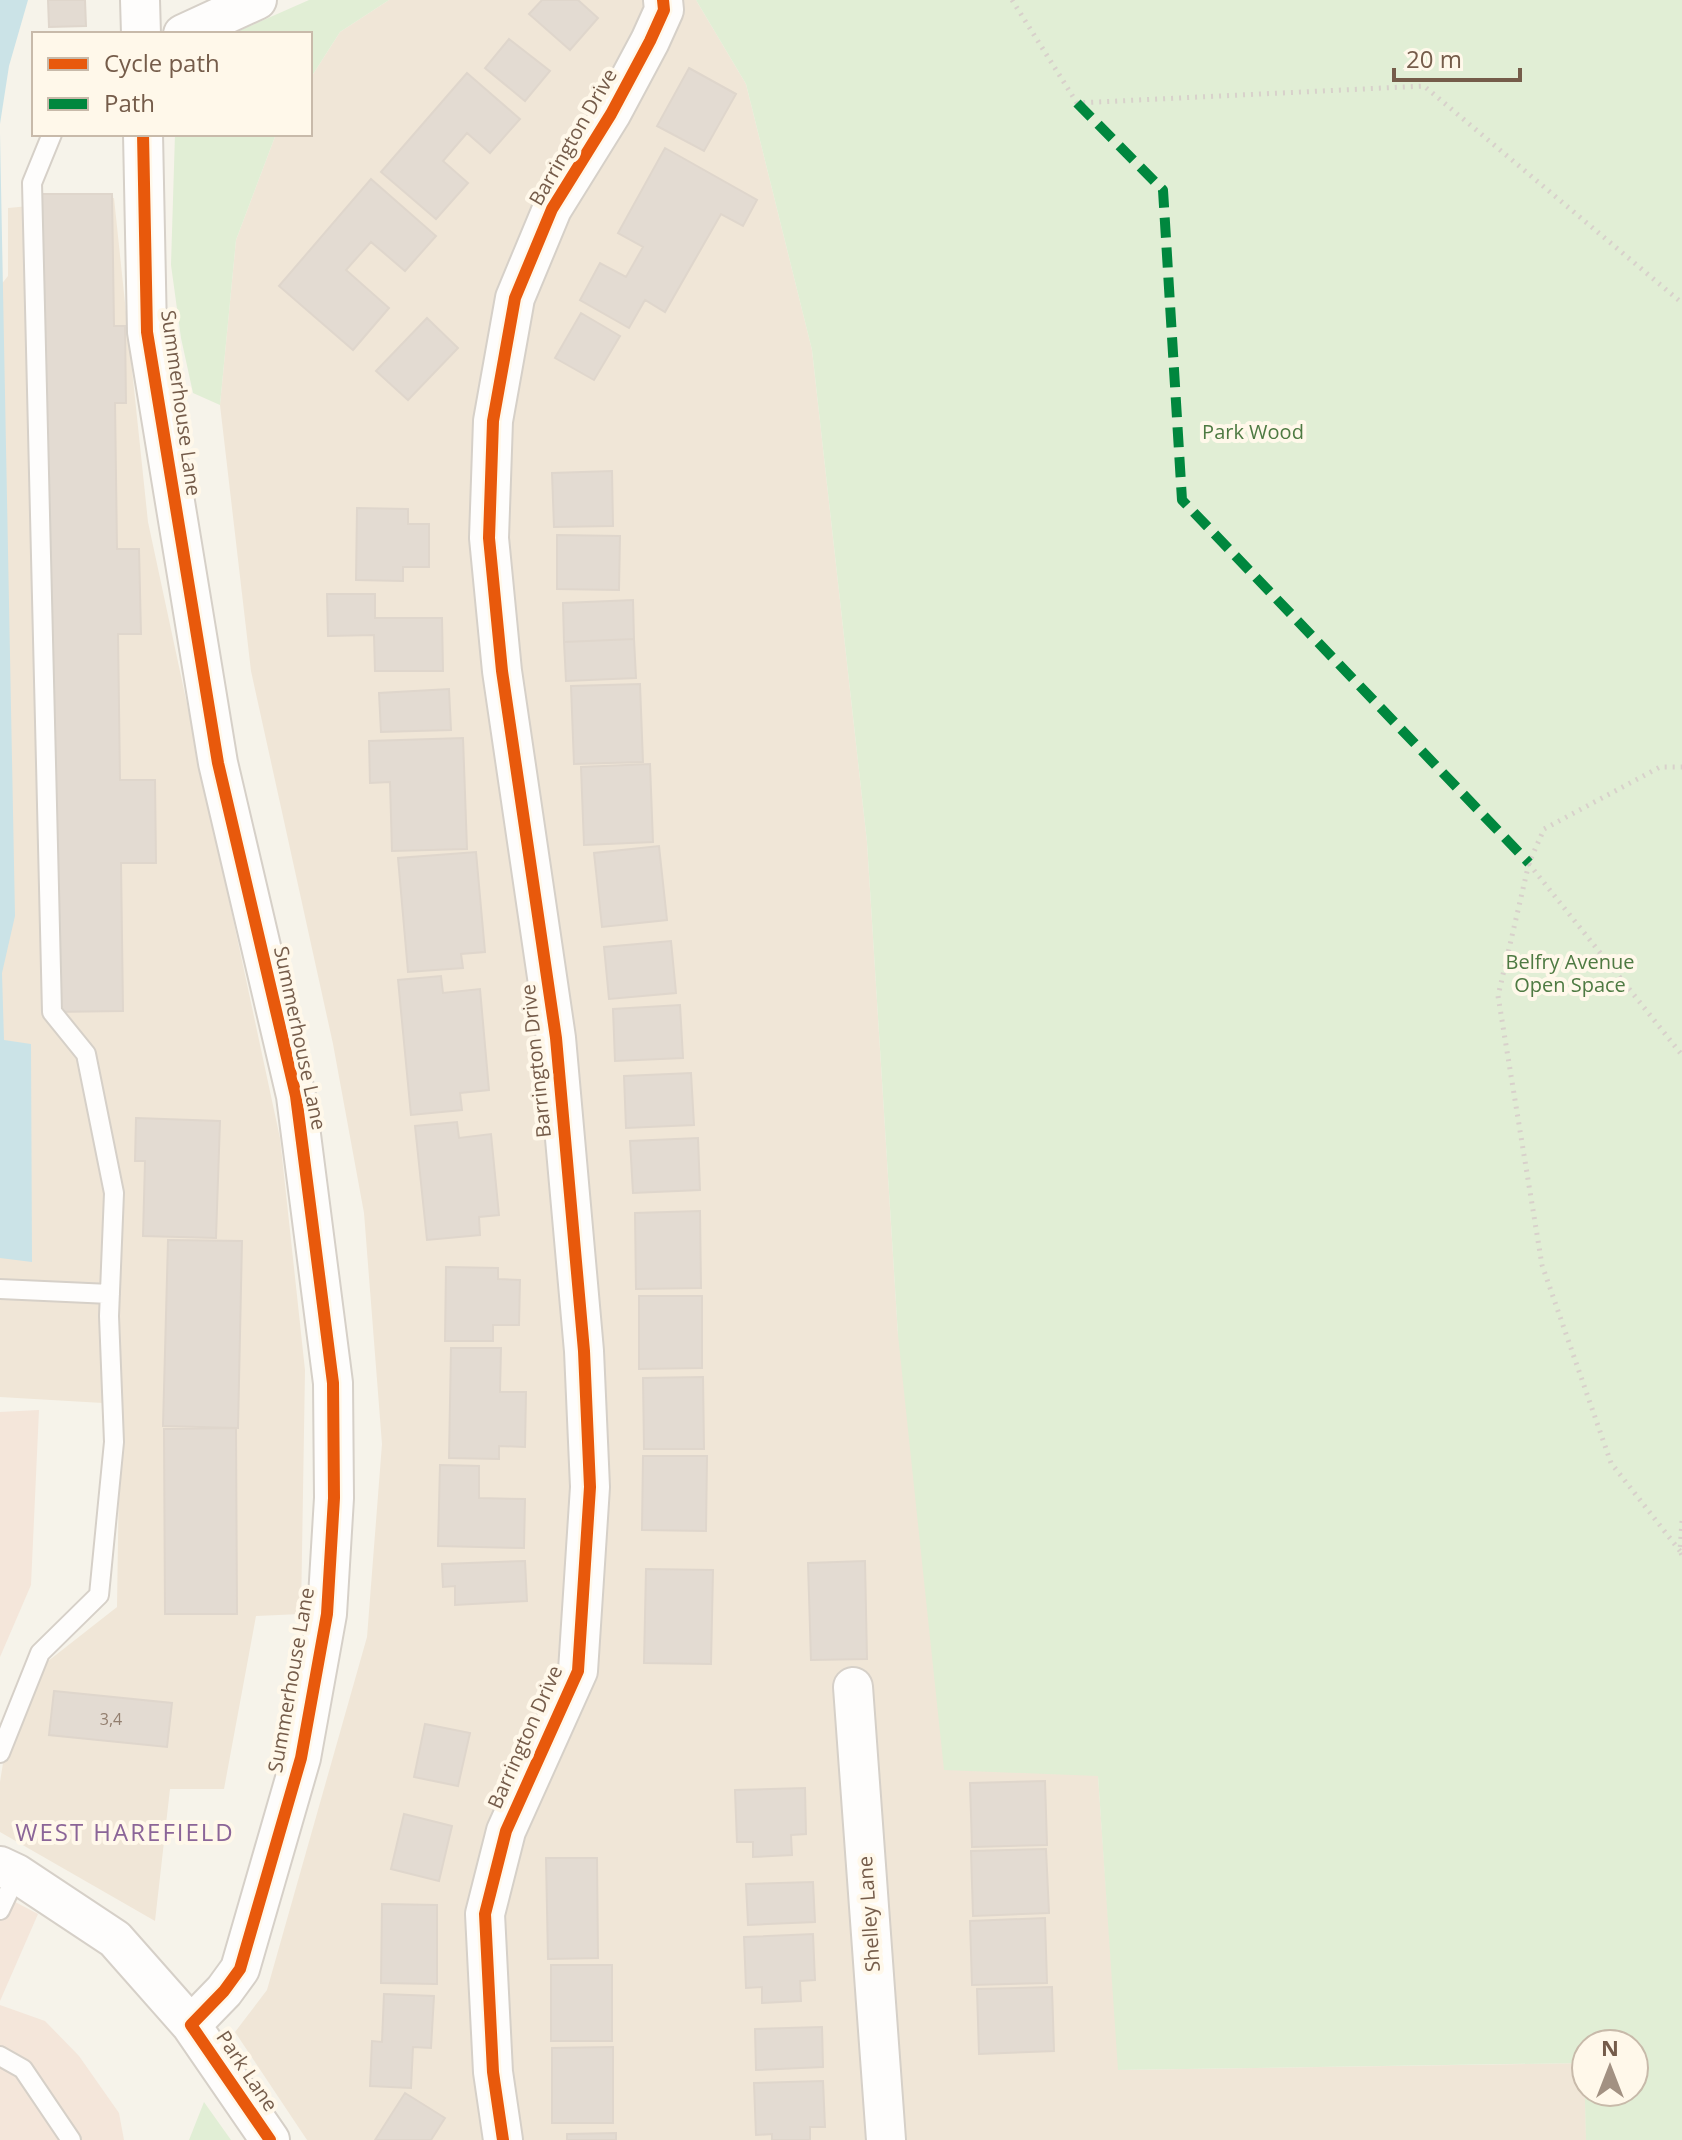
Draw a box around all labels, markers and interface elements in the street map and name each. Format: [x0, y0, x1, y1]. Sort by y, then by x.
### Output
legend [32, 32, 312, 136]
scale bar [1394, 32, 1520, 82]
text: 20 m [1406, 42, 1462, 75]
text: Cycle path [104, 46, 220, 79]
street label: Barrington Drive [522, 63, 623, 210]
text: Path [104, 86, 155, 119]
street label: Summerhouse Lane [155, 308, 208, 498]
park label: Park Wood [1202, 418, 1304, 445]
street label: Summerhouse Lane [268, 944, 333, 1132]
park label: Belfry Avenue Open Space [1506, 948, 1634, 998]
street label: Barrington Drive [514, 983, 557, 1139]
street label: Summerhouse Lane [261, 1585, 320, 1774]
street label: Barrington Drive [481, 1661, 568, 1813]
house number: 3,4 [100, 1708, 122, 1730]
district label: WEST HAREFIELD [15, 1815, 235, 1848]
street label: Shelley Lane [851, 1855, 886, 1973]
street label: Park Lane [210, 2025, 284, 2116]
north arrow [1570, 2028, 1650, 2108]
text: N [1601, 2032, 1619, 2062]

